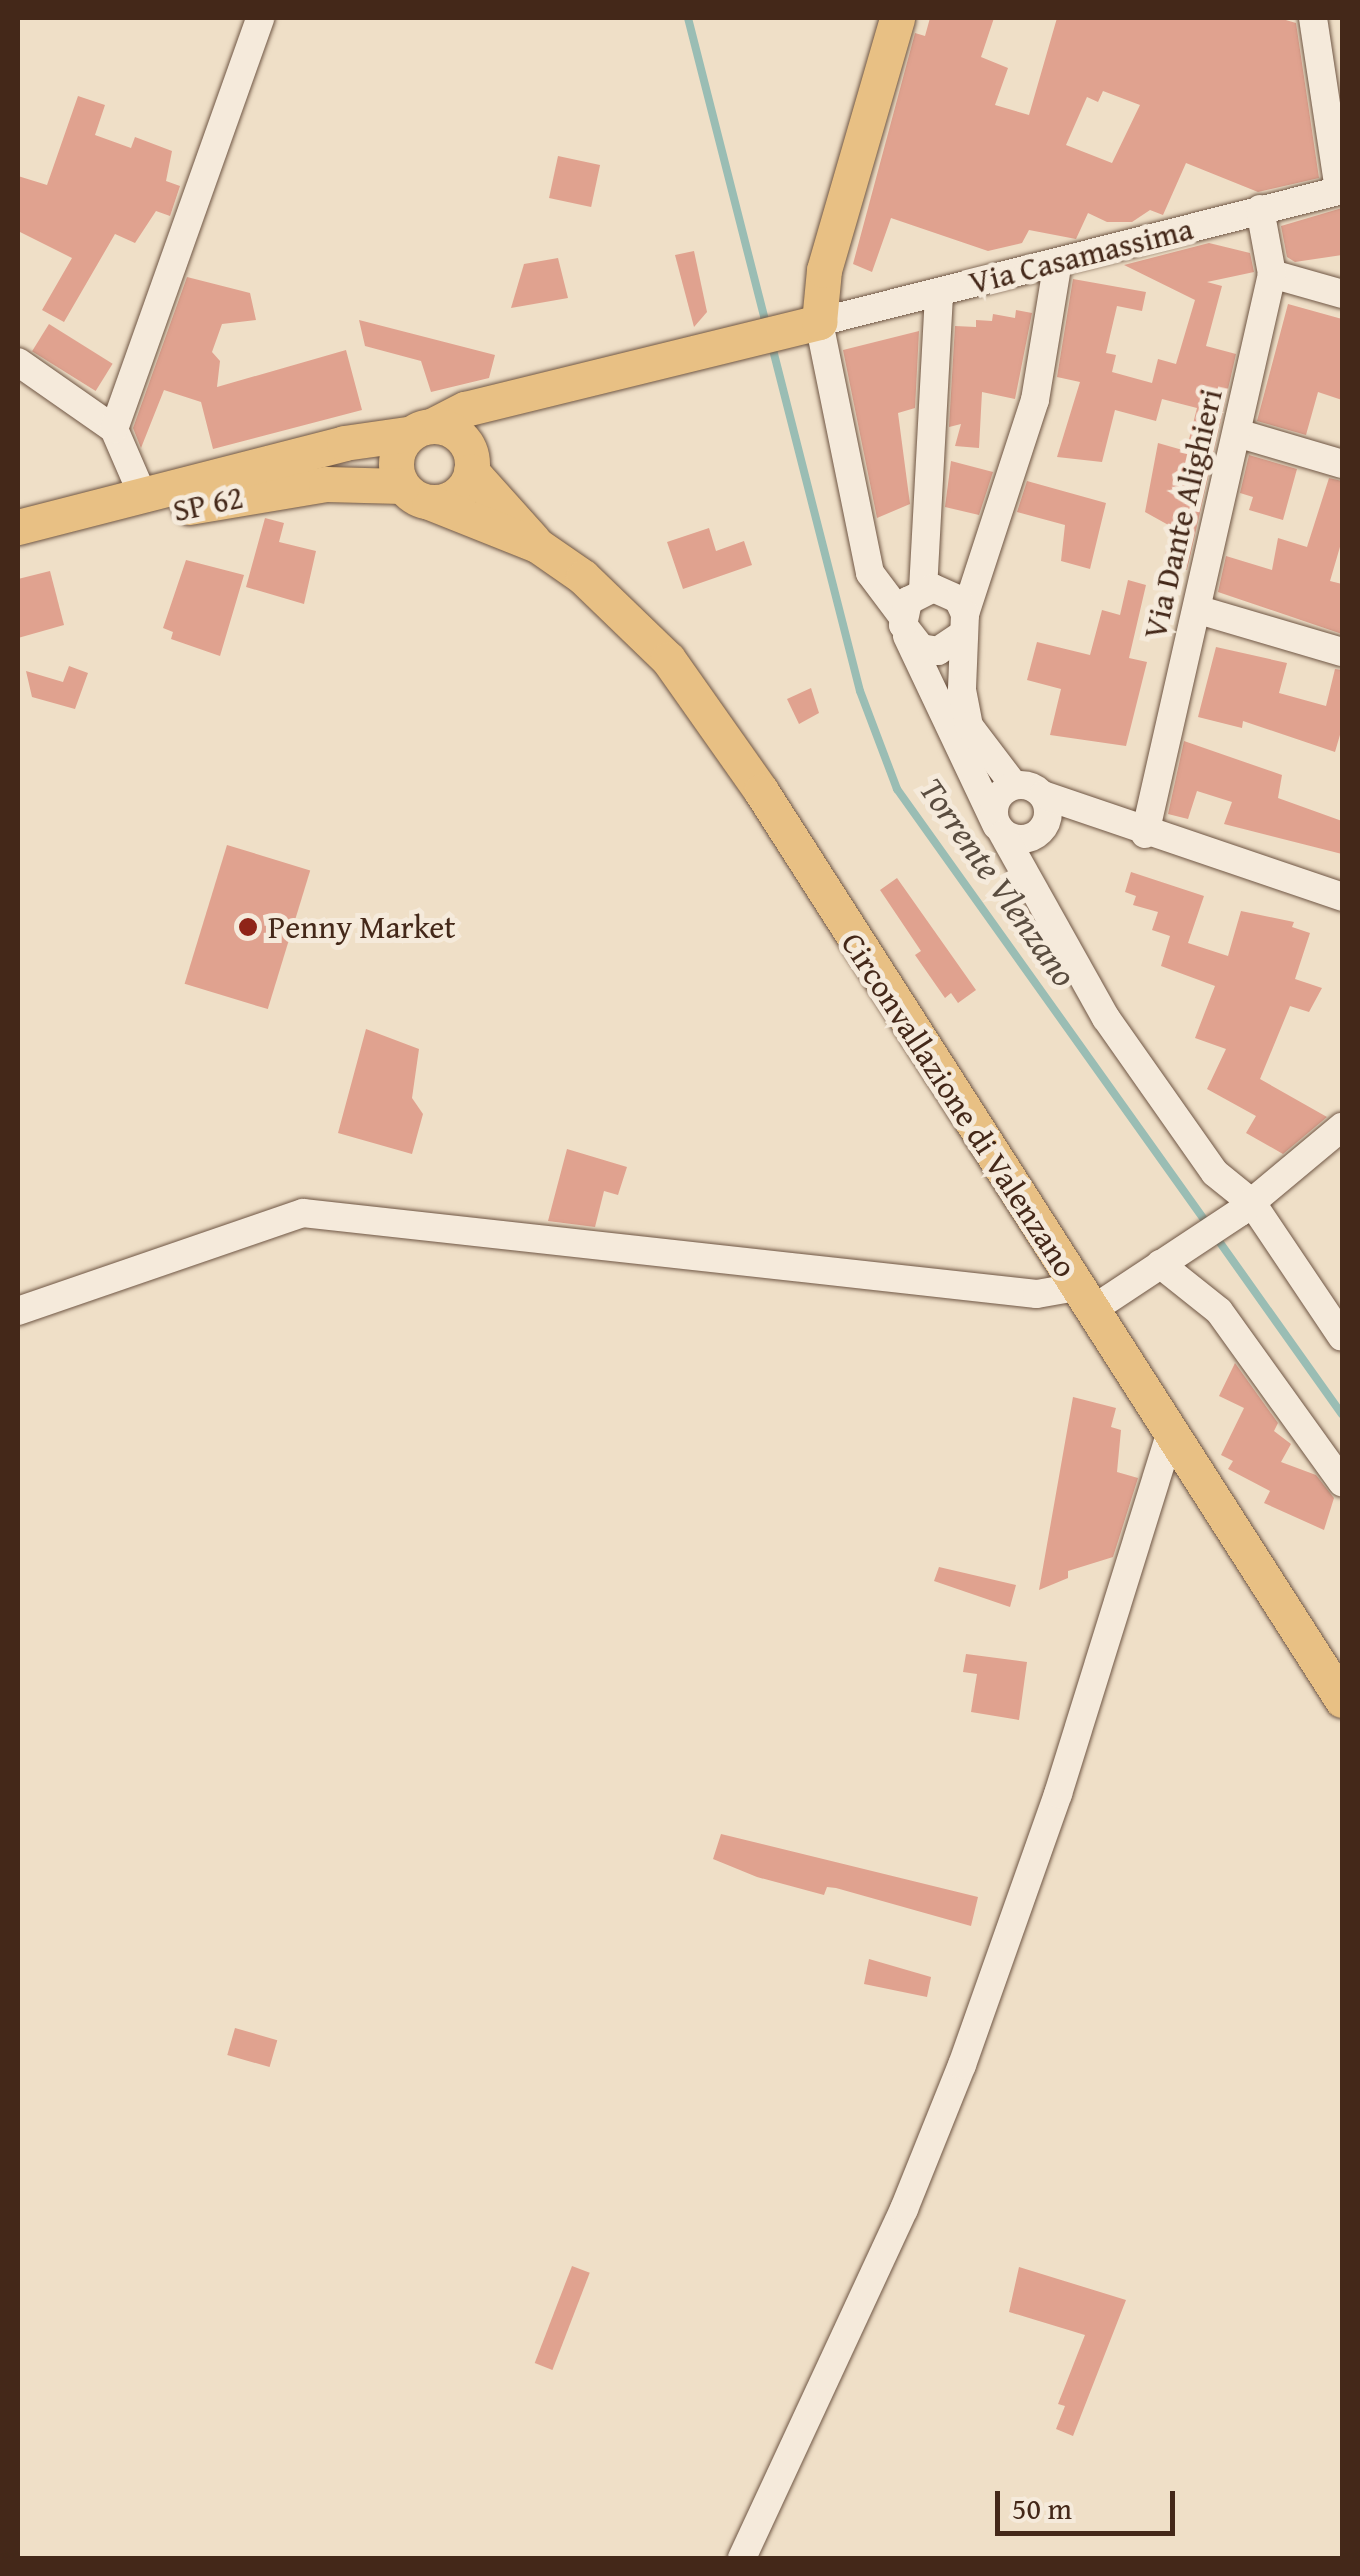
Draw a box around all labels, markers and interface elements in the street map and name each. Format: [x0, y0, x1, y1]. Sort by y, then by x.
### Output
street label: Via Casamassima [965, 210, 1197, 302]
street label: Via Dante Alighieri [1136, 385, 1230, 643]
street label: SP 62 [169, 478, 247, 530]
water label: Torrente Vlenzano [911, 770, 1085, 994]
place label: Penny Market [268, 908, 456, 946]
marker: Penny Market [237, 916, 259, 938]
street label: Circonvallazione di Valenzano [833, 926, 1085, 1284]
scale bar [1000, 2471, 1180, 2533]
text: 50 m [1012, 2486, 1072, 2530]

